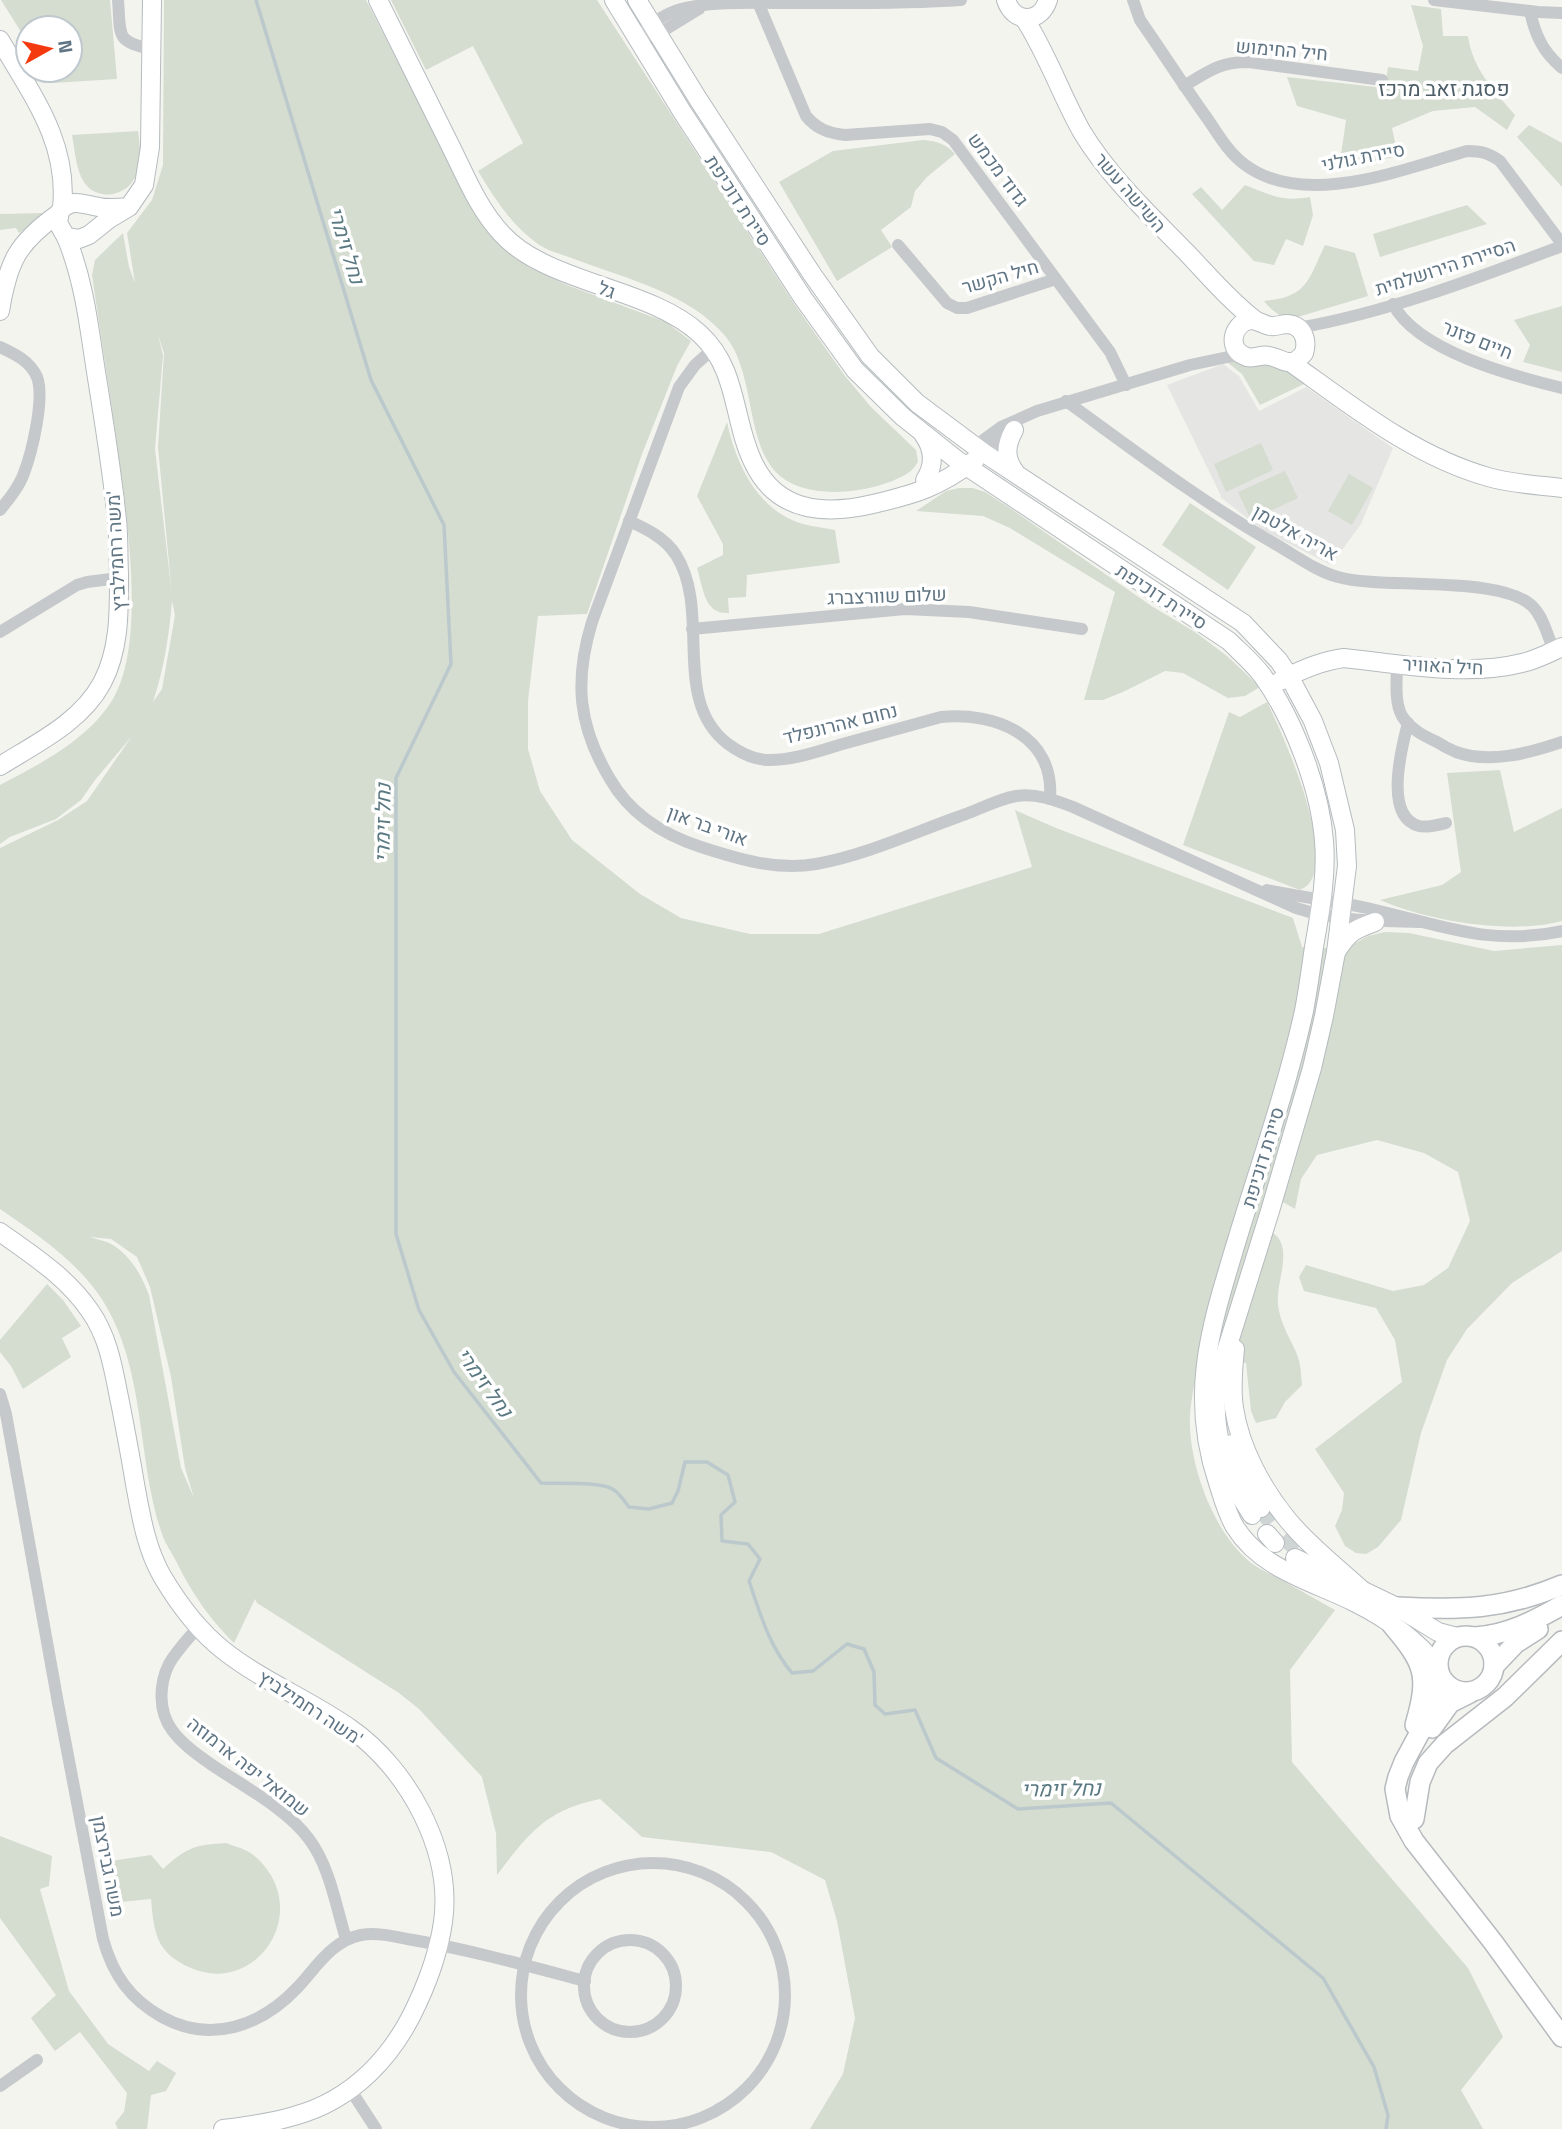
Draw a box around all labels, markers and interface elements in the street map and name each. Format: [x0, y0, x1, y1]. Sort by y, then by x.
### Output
north arrow [14, 14, 84, 84]
street label: חיל החימוש [1235, 31, 1329, 67]
text: N [51, 38, 82, 55]
district label: פסגת זאב מרכז [1378, 72, 1510, 104]
street label: גדוד מכמש [961, 126, 1037, 212]
street label: סיירת גולני [1319, 134, 1407, 178]
street label: השישה עשר [1088, 146, 1174, 238]
street label: סיירת דוכיפת [698, 148, 780, 252]
water label: נחל זימרי [320, 202, 374, 289]
street label: הסיירת הירושלמית [1371, 230, 1519, 302]
street label: חיל הקשר [958, 251, 1042, 301]
street label: גל [594, 272, 620, 306]
street label: חיים פזנר [1438, 312, 1518, 366]
street label: משה רחמילביץ' [97, 490, 133, 612]
street label: אריה אלטמן [1248, 497, 1344, 567]
street label: סיירת דוכיפת [1110, 555, 1214, 637]
street label: שלום שוורצברג [827, 578, 947, 612]
street label: חיל האוויר [1402, 648, 1484, 682]
street label: נחום אהרונפלד [780, 695, 900, 751]
water label: נחל זימרי [365, 782, 399, 863]
street label: אורי בר און [664, 797, 752, 853]
street label: סיירת דוכיפת [1233, 1103, 1291, 1211]
water label: נחל זימרי [449, 1340, 522, 1425]
street label: משה רחמילביץ' [252, 1662, 370, 1752]
street label: שמואל יפה ארמוזה [181, 1709, 317, 1823]
water label: נחל זימרי [1021, 1771, 1102, 1805]
street label: משה גבירצמן [85, 1813, 133, 1919]

